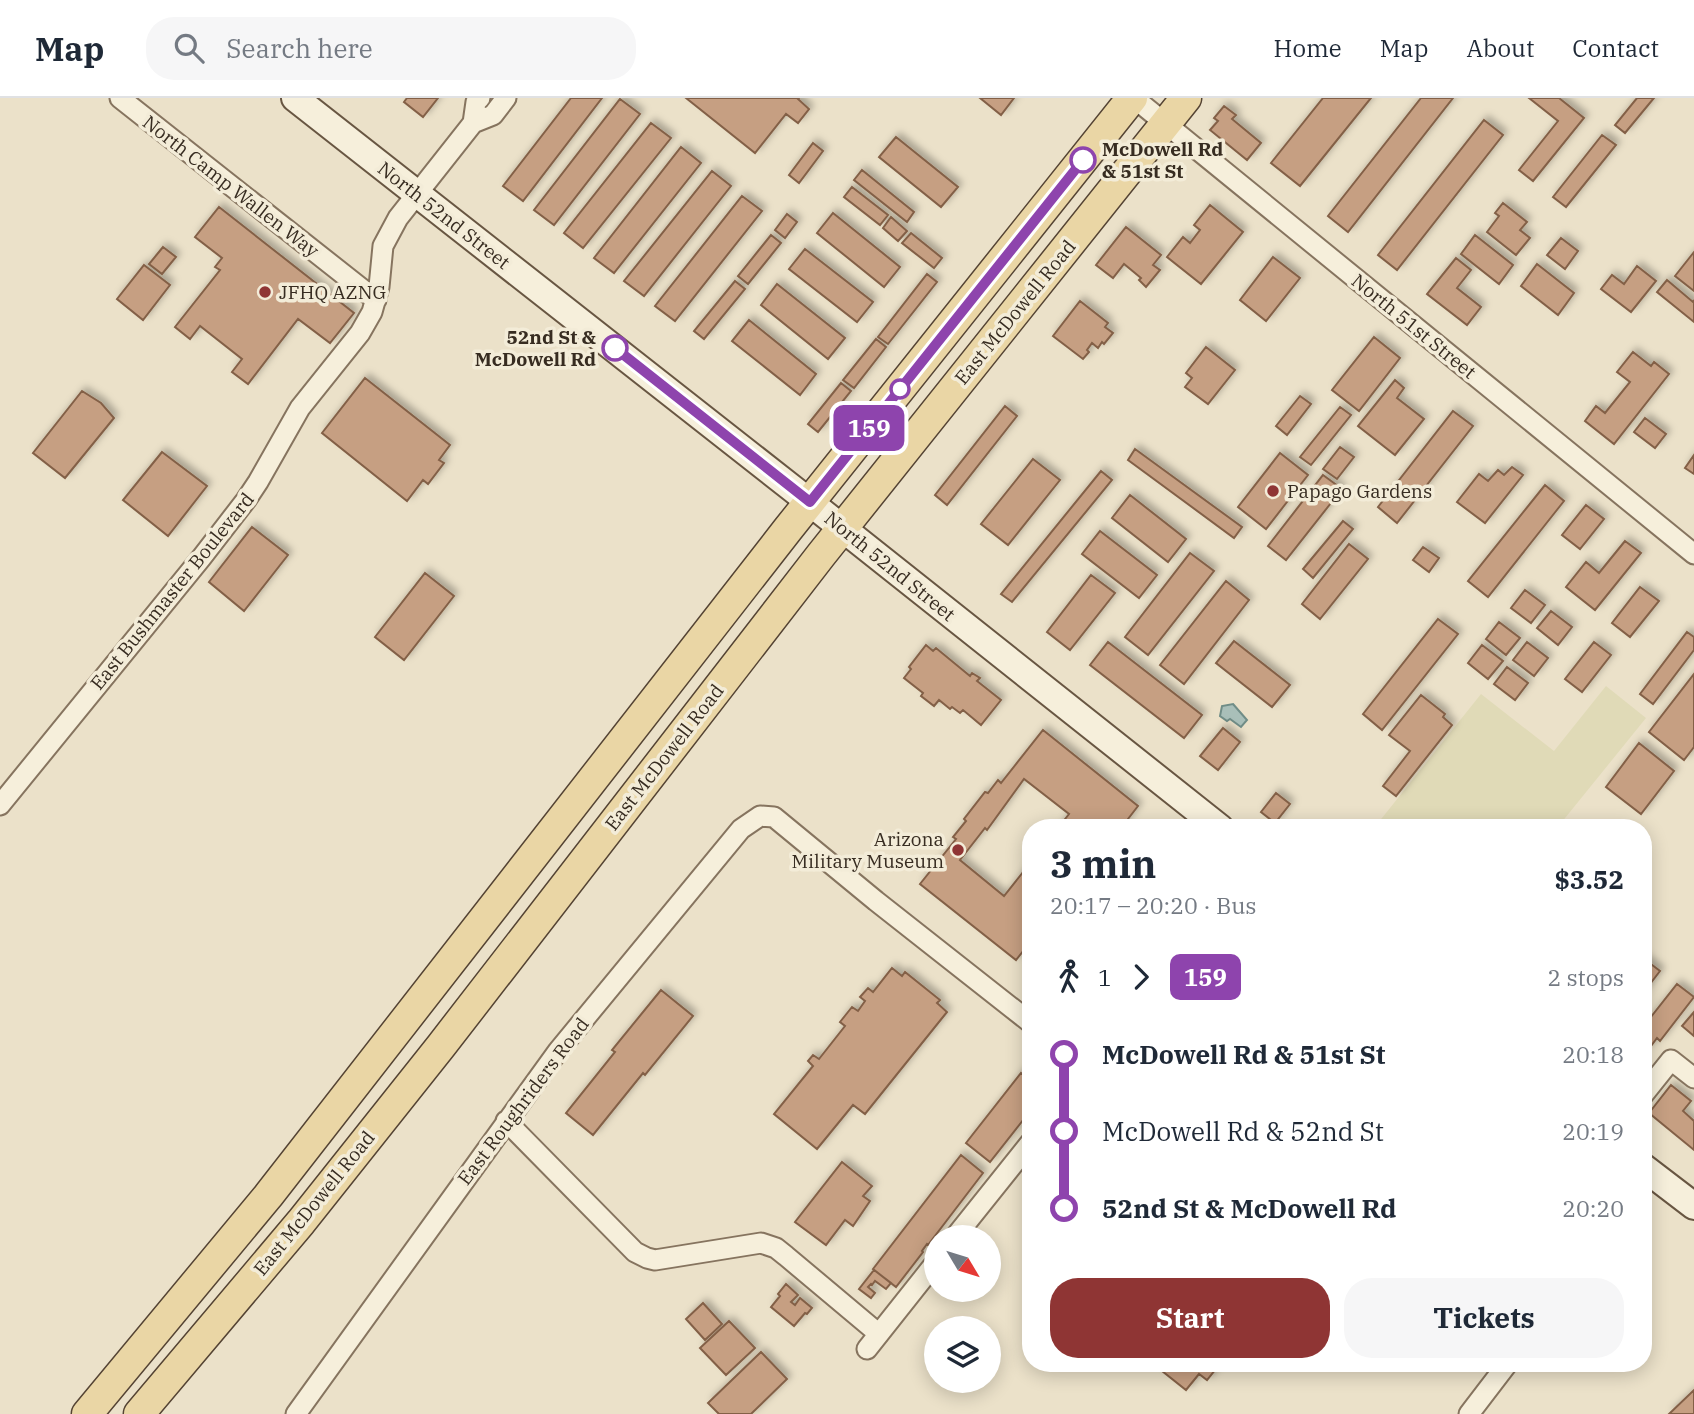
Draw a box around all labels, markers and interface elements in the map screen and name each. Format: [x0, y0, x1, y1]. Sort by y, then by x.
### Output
search box [146, 17, 636, 80]
text: Map [35, 27, 104, 70]
icon: search [170, 29, 208, 67]
text: Search here [226, 31, 373, 65]
text: Home [1274, 32, 1342, 64]
text: Map [1380, 32, 1428, 64]
text: About [1466, 32, 1534, 64]
text: Contact [1572, 32, 1659, 64]
street label: North Camp Wallen Way [138, 110, 325, 263]
place label: McDowell Rd & 51st St [1102, 137, 1223, 183]
marker: McDowell Rd & 51st St [1070, 147, 1096, 173]
street label: North 52nd Street [373, 156, 515, 274]
street label: East McDowell Road [949, 235, 1081, 389]
street label: North 51st Street [1347, 268, 1481, 384]
place label: JFHQ AZNG [279, 280, 386, 304]
marker: JFHQ AZNG [257, 284, 273, 300]
place label: 52nd St & McDowell Rd [475, 325, 596, 371]
marker: 52nd St & McDowell Rd [602, 335, 628, 361]
unlabelled marker [890, 379, 910, 399]
line badge: 159 [829, 405, 909, 451]
text: 159 [847, 412, 891, 444]
place label: Papago Gardens [1287, 479, 1432, 503]
marker: Papago Gardens [1265, 483, 1281, 499]
street label: East Bushmaster Boulevard [85, 488, 259, 694]
street label: North 52nd Street [820, 506, 960, 626]
street label: East McDowell Road [599, 679, 729, 835]
place label: Arizona Military Museum [791, 827, 944, 873]
text: 3 min [1050, 839, 1156, 888]
marker: Arizona Military Museum [950, 842, 966, 858]
text: $3.52 [1554, 862, 1624, 896]
text: 20:17 – 20:20 · Bus [1050, 890, 1257, 920]
icon: walk [1050, 958, 1088, 996]
icon: forward [1122, 958, 1160, 996]
text: 159 [1184, 961, 1227, 993]
text: 1 [1098, 962, 1112, 992]
text: 2 stops [1547, 962, 1624, 992]
street label: East Roughriders Road [452, 1013, 594, 1189]
text: McDowell Rd & 51st St [1102, 1037, 1385, 1071]
text: 20:18 [1562, 1039, 1624, 1069]
text: McDowell Rd & 52nd St [1102, 1114, 1384, 1148]
text: 20:19 [1562, 1116, 1624, 1146]
street label: East McDowell Road [248, 1126, 380, 1280]
text: 52nd St & McDowell Rd [1102, 1191, 1396, 1225]
text: 20:20 [1562, 1193, 1624, 1223]
north arrow [924, 1225, 1001, 1302]
map controls [924, 1225, 1001, 1393]
button: Start [1050, 1278, 1330, 1358]
button: Tickets [1344, 1278, 1624, 1358]
button: layers [924, 1316, 1001, 1393]

